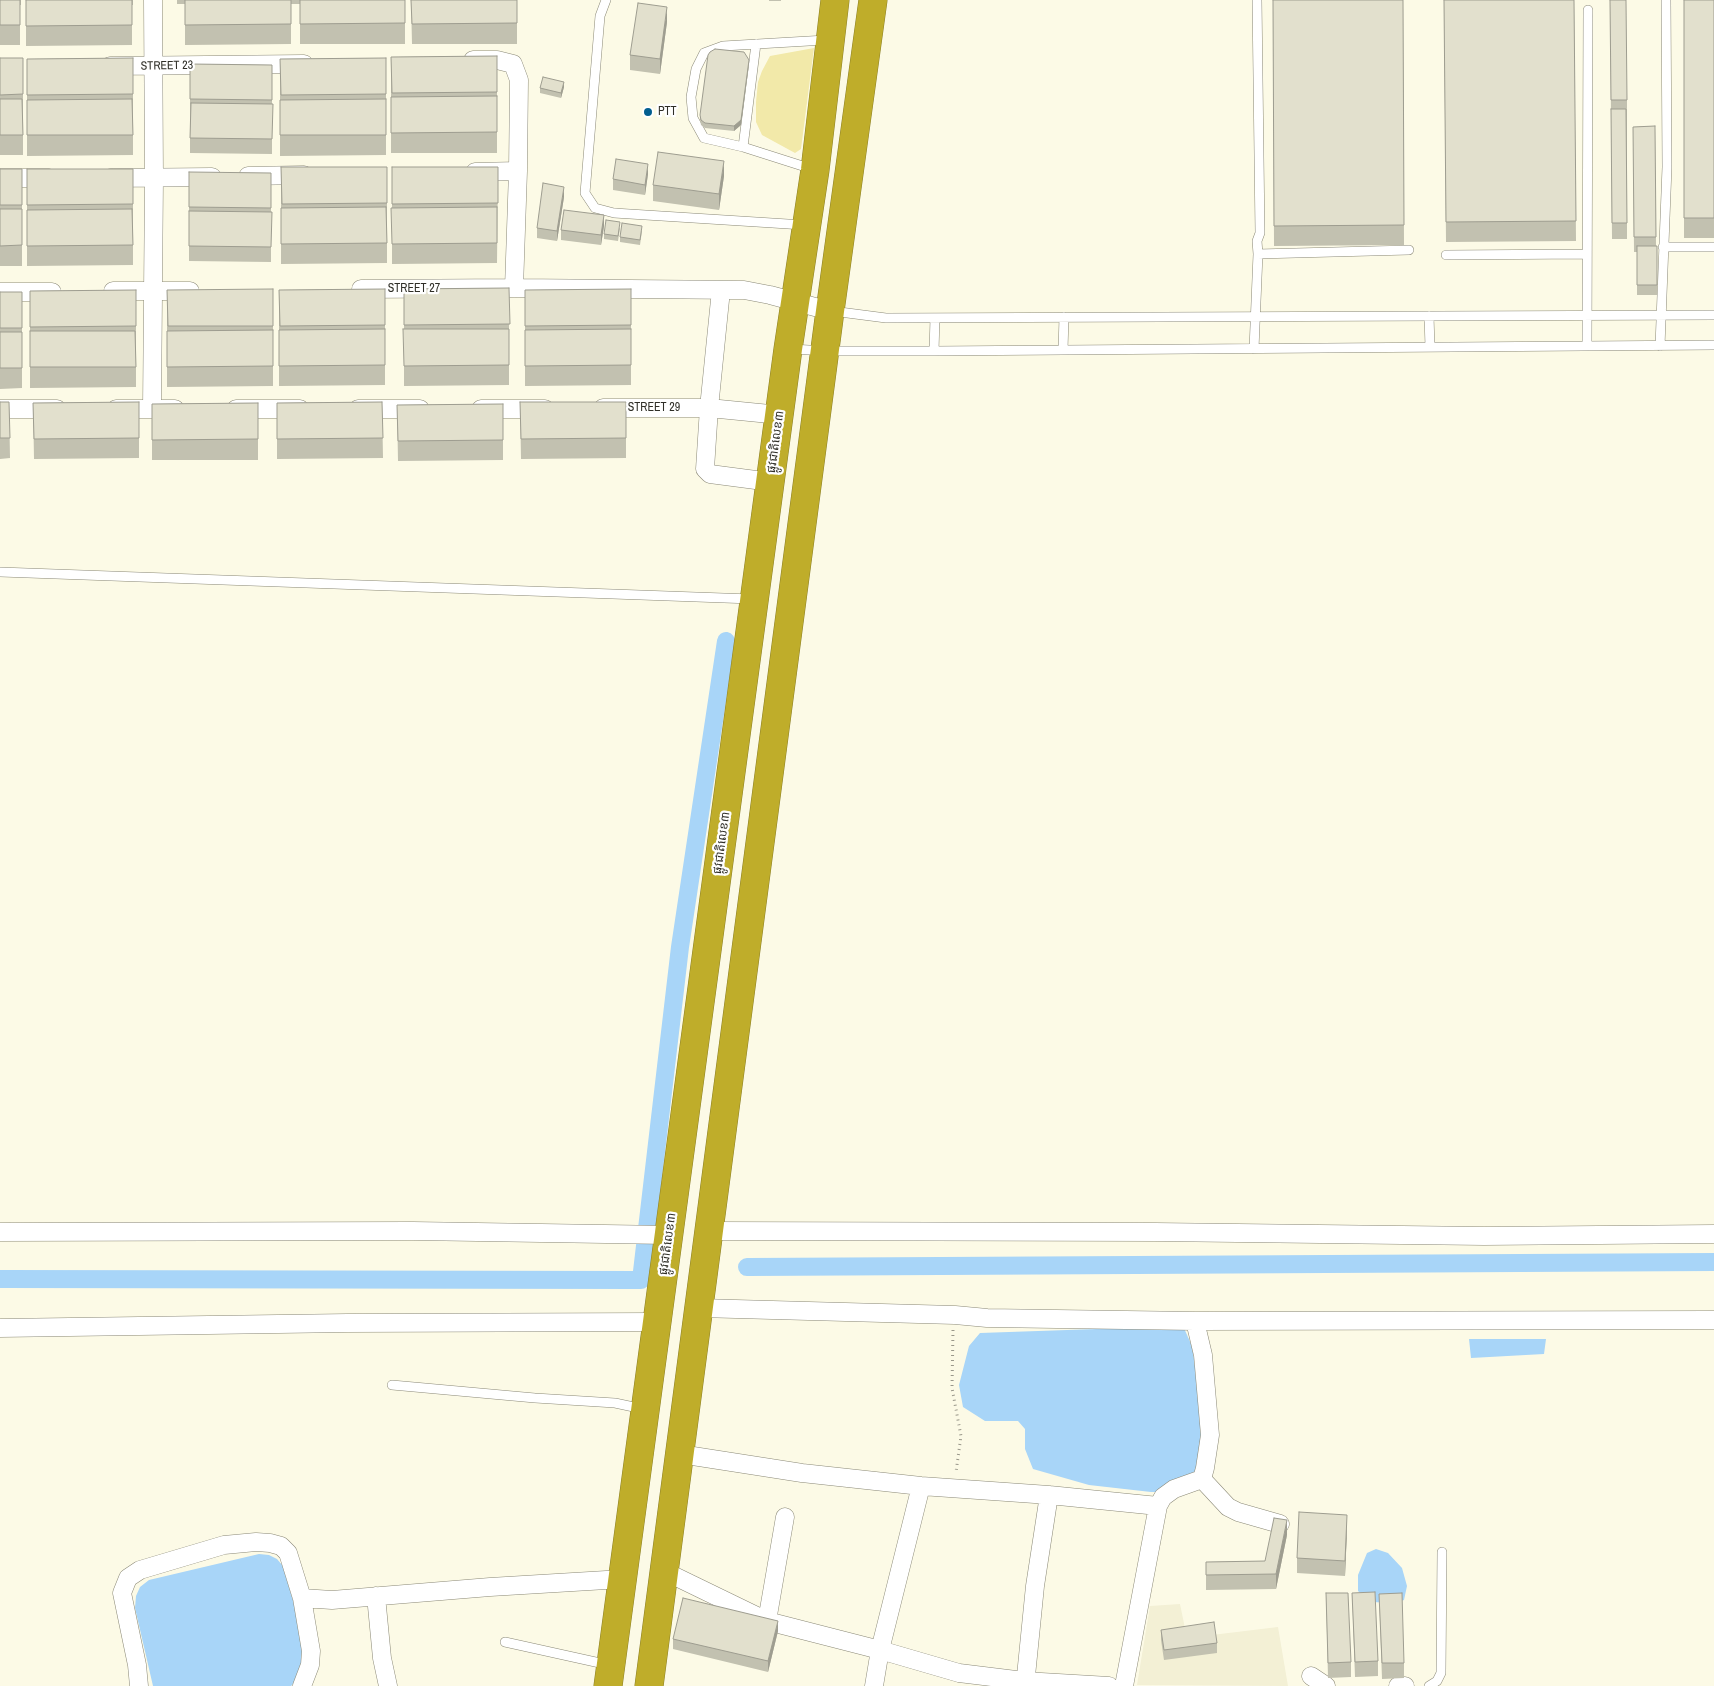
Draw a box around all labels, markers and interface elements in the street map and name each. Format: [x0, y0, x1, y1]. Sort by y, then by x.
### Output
street label: STREET 23 [141, 58, 193, 74]
place label: PTT [658, 105, 677, 119]
marker: PTT [642, 106, 654, 118]
street label: STREET 27 [388, 282, 440, 296]
street label: STREET 29 [628, 401, 680, 415]
street label: ផ្លូវជាតិលេខ៣ [765, 410, 787, 474]
street label: ផ្លូវជាតិលេខ៣ [711, 811, 733, 875]
street label: ផ្លូវជាតិលេខ៣ [657, 1212, 679, 1276]

